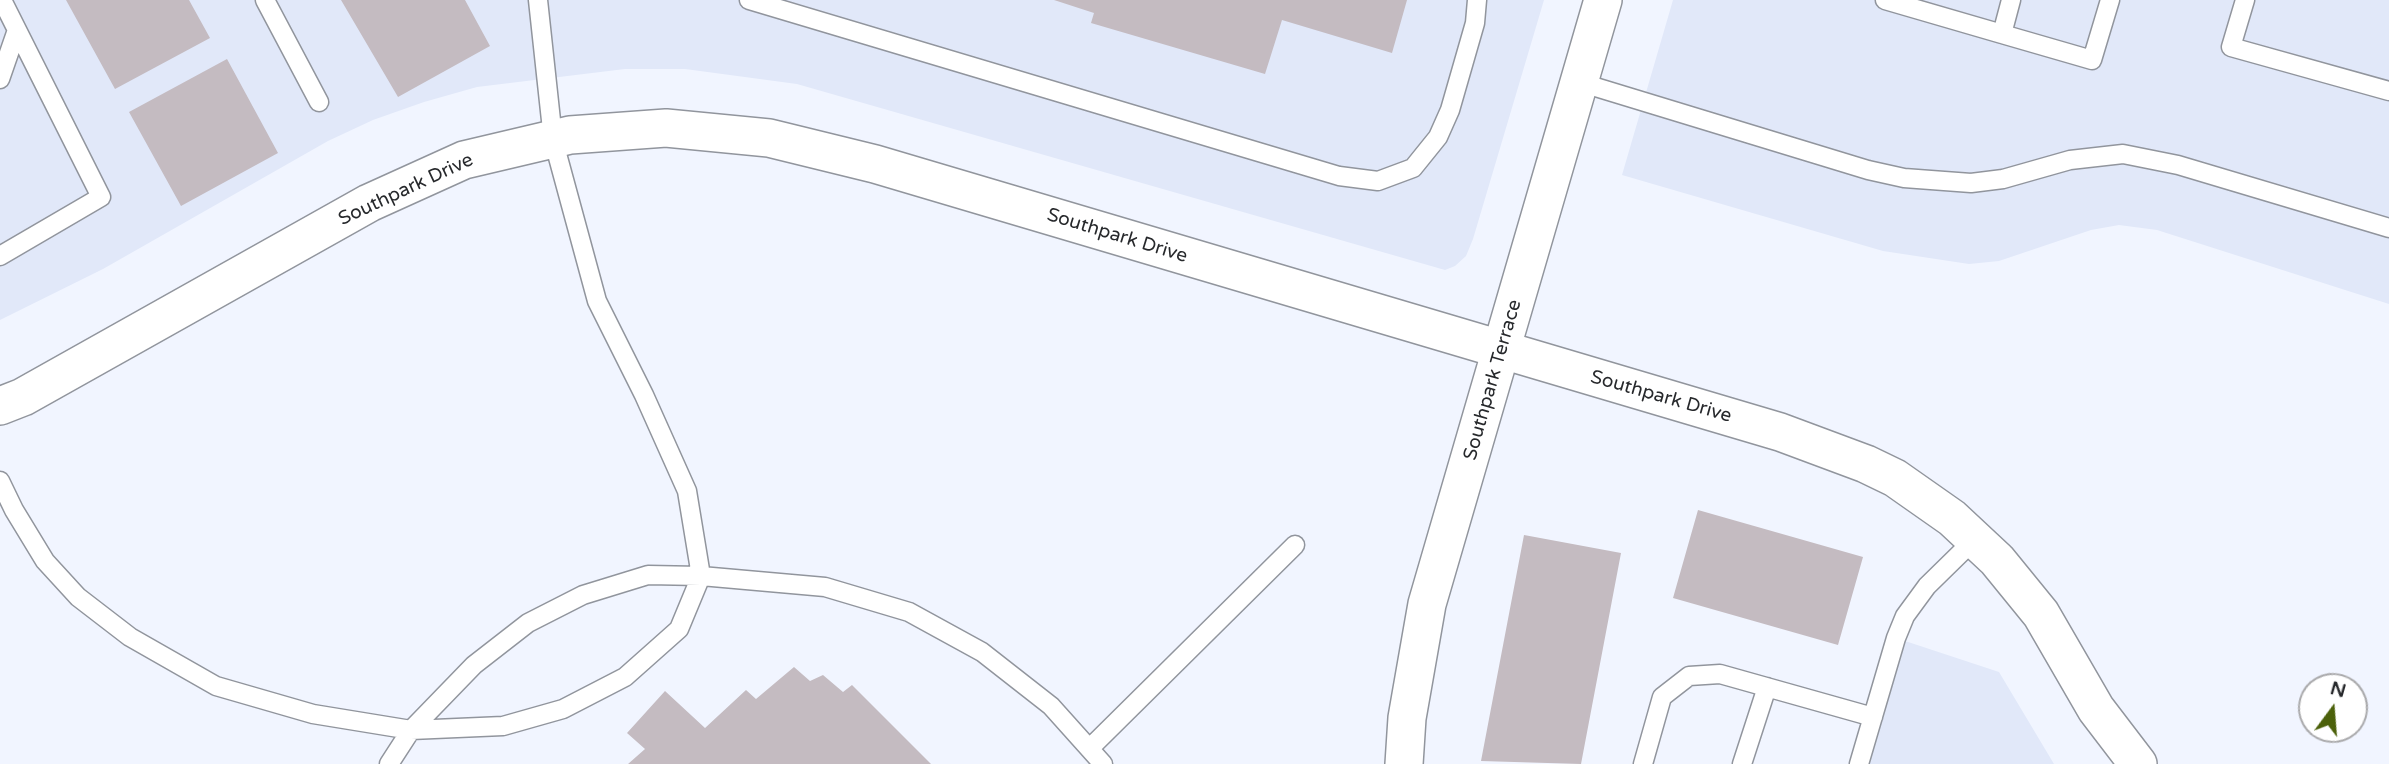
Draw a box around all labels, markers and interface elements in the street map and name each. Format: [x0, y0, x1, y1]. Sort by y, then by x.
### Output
street label: Southpark Drive [335, 149, 477, 231]
street label: Southpark Drive [1044, 204, 1190, 268]
street label: Southpark Terrace [1459, 297, 1527, 463]
street label: Southpark Drive [1588, 366, 1734, 428]
north arrow [2298, 673, 2368, 743]
text: N [2328, 677, 2349, 702]

